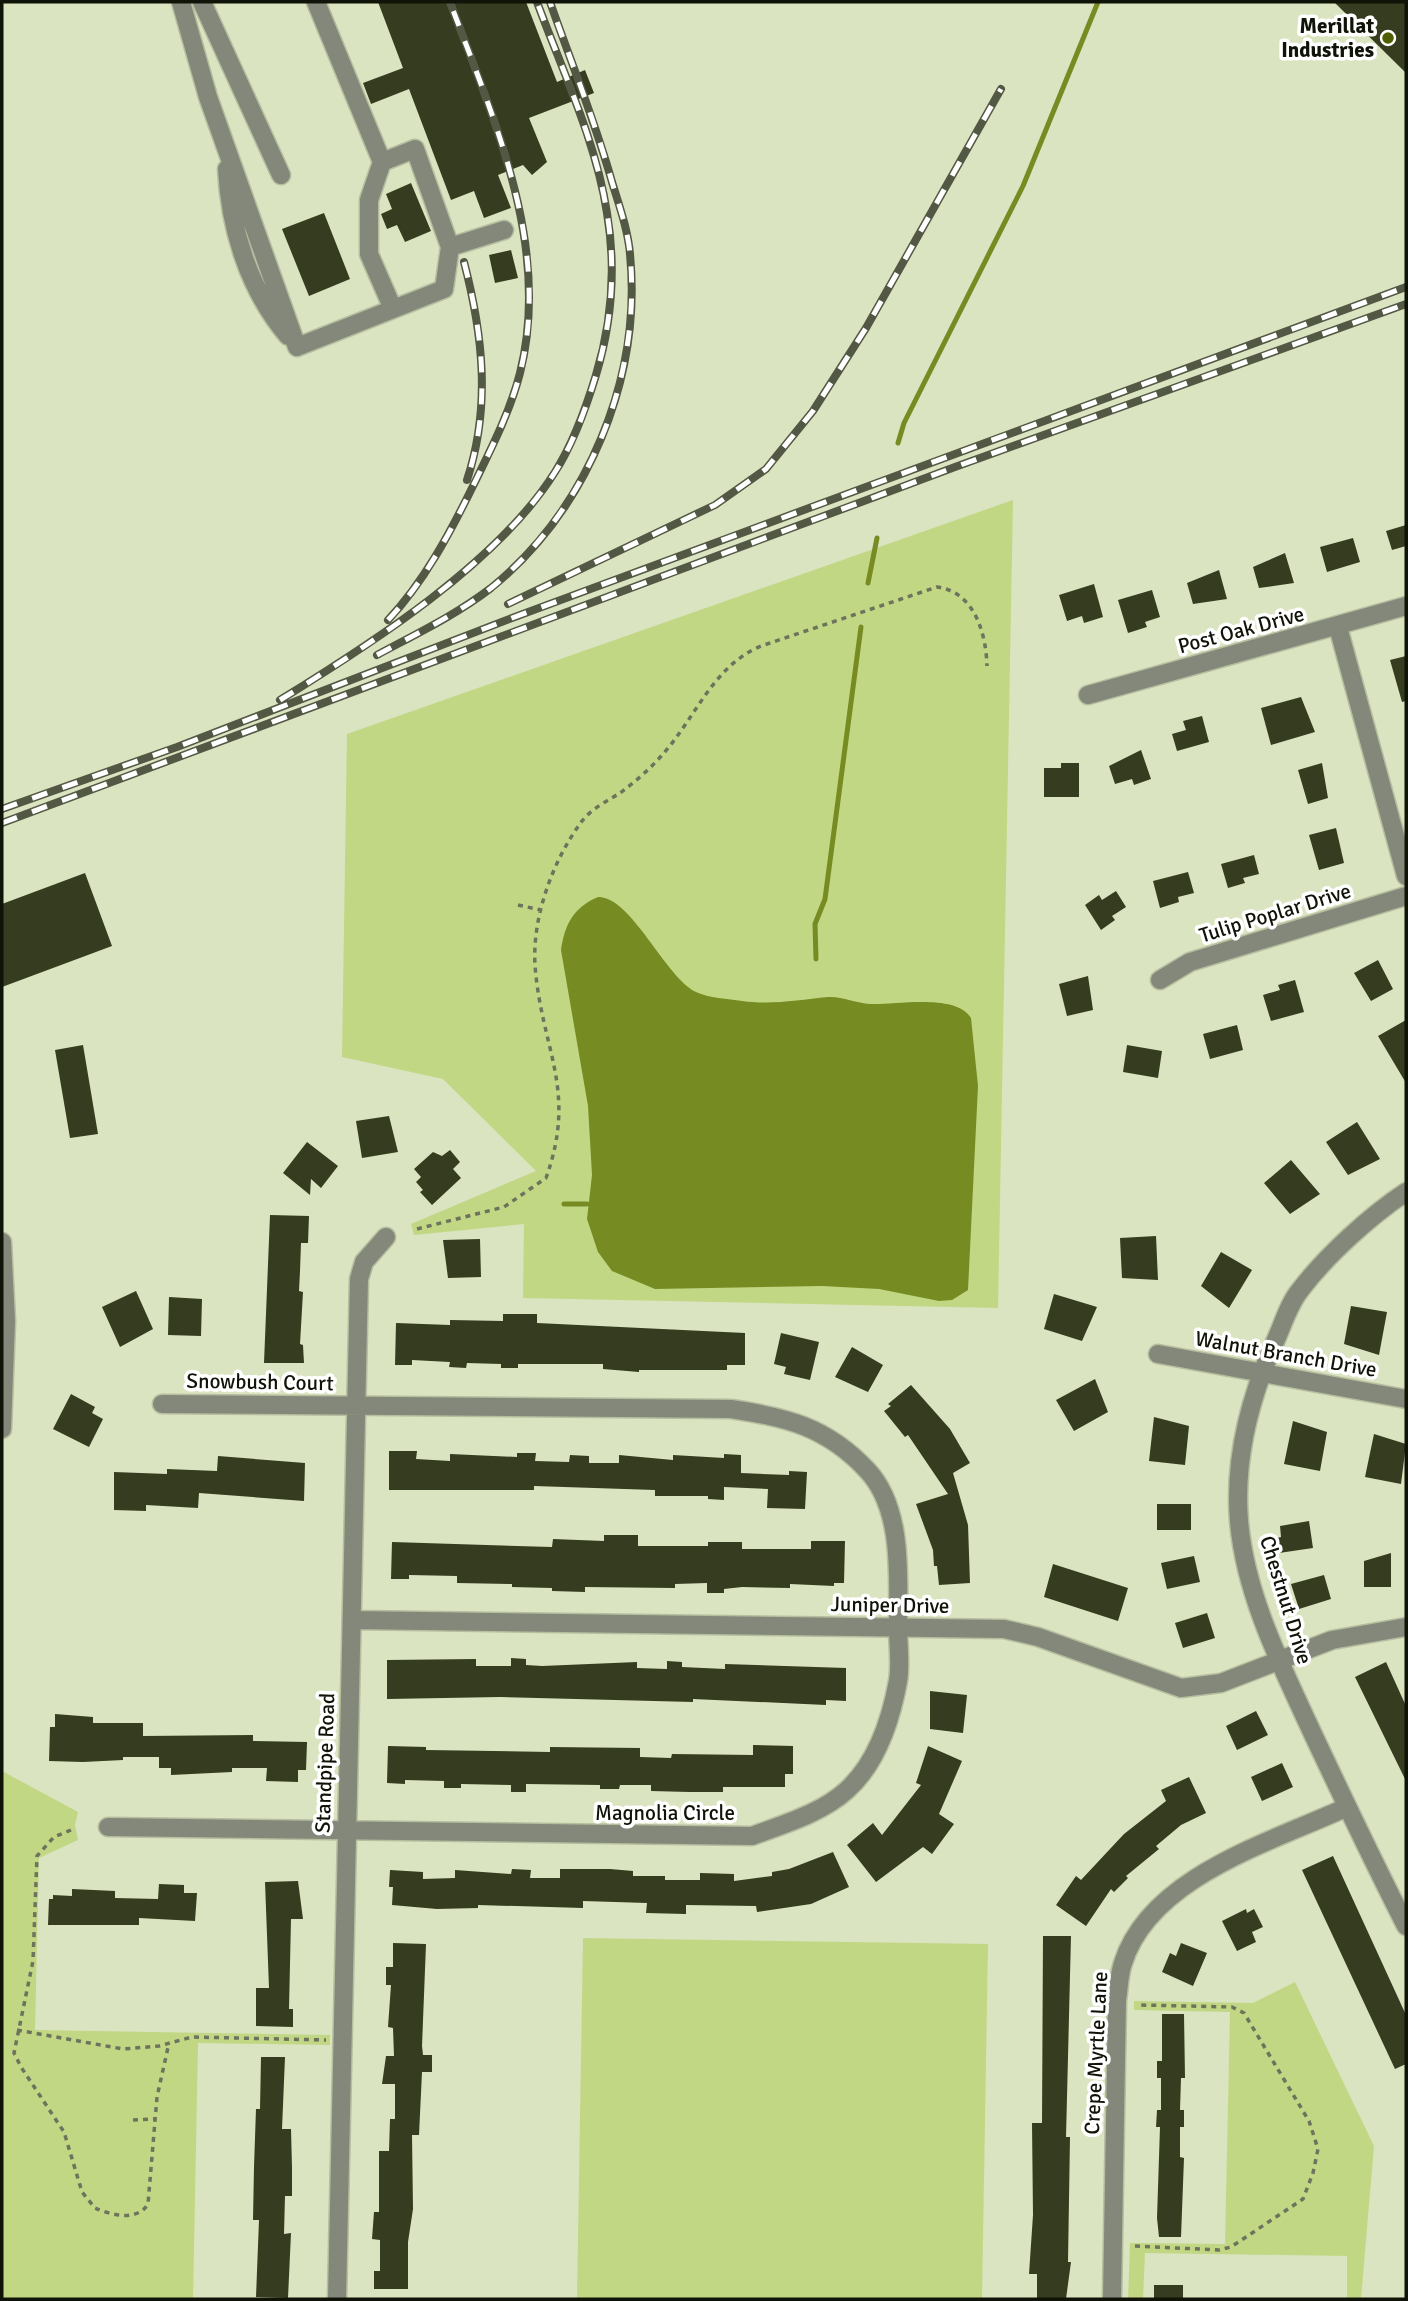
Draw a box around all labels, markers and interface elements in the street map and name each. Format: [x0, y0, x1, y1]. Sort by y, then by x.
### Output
place label: Merillat Industries [1281, 13, 1374, 63]
marker: Merillat Industries [1380, 30, 1396, 46]
street label: Post Oak Drive [1175, 601, 1307, 659]
street label: Tulip Poplar Drive [1196, 878, 1354, 948]
street label: Walnut Branch Drive [1193, 1325, 1379, 1383]
street label: Snowbush Court [186, 1368, 334, 1396]
street label: Chestnut Drive [1254, 1533, 1318, 1667]
street label: Juniper Drive [830, 1591, 950, 1619]
street label: Standpipe Road [310, 1692, 340, 1834]
street label: Magnolia Circle [595, 1800, 735, 1826]
street label: Crepe Myrtle Lane [1079, 1971, 1113, 2135]

